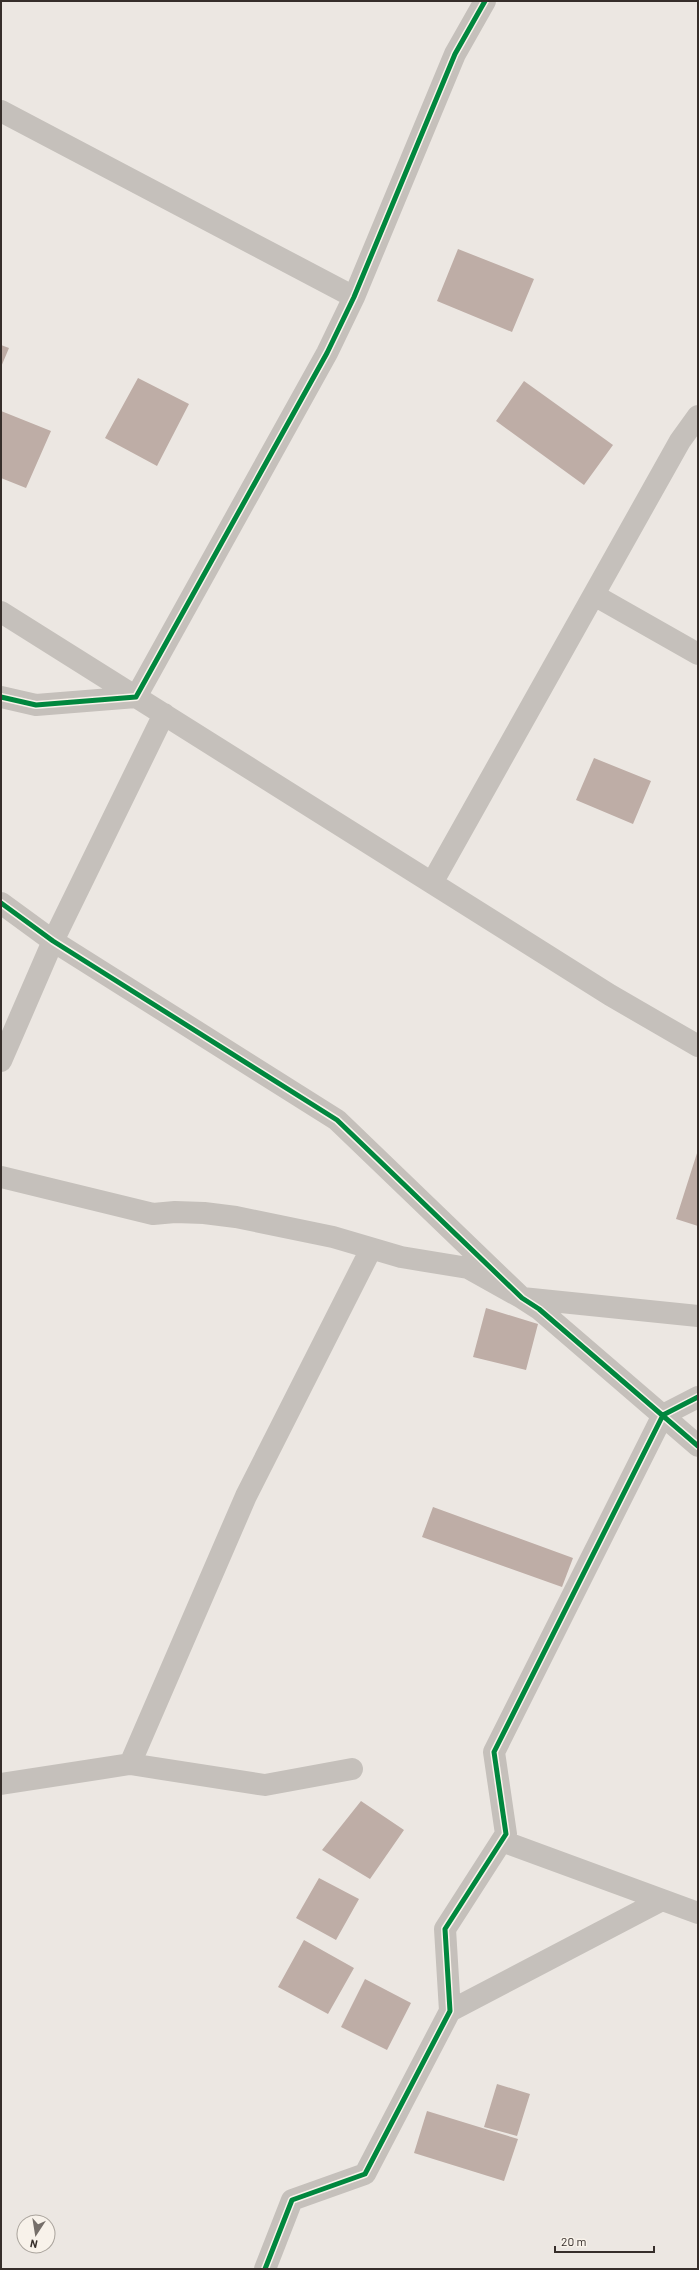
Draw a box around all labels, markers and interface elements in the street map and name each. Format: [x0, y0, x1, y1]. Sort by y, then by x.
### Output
north arrow [16, 2214, 56, 2254]
scale bar [555, 2228, 654, 2254]
text: 20 m [561, 2234, 587, 2248]
text: N [29, 2237, 39, 2251]

